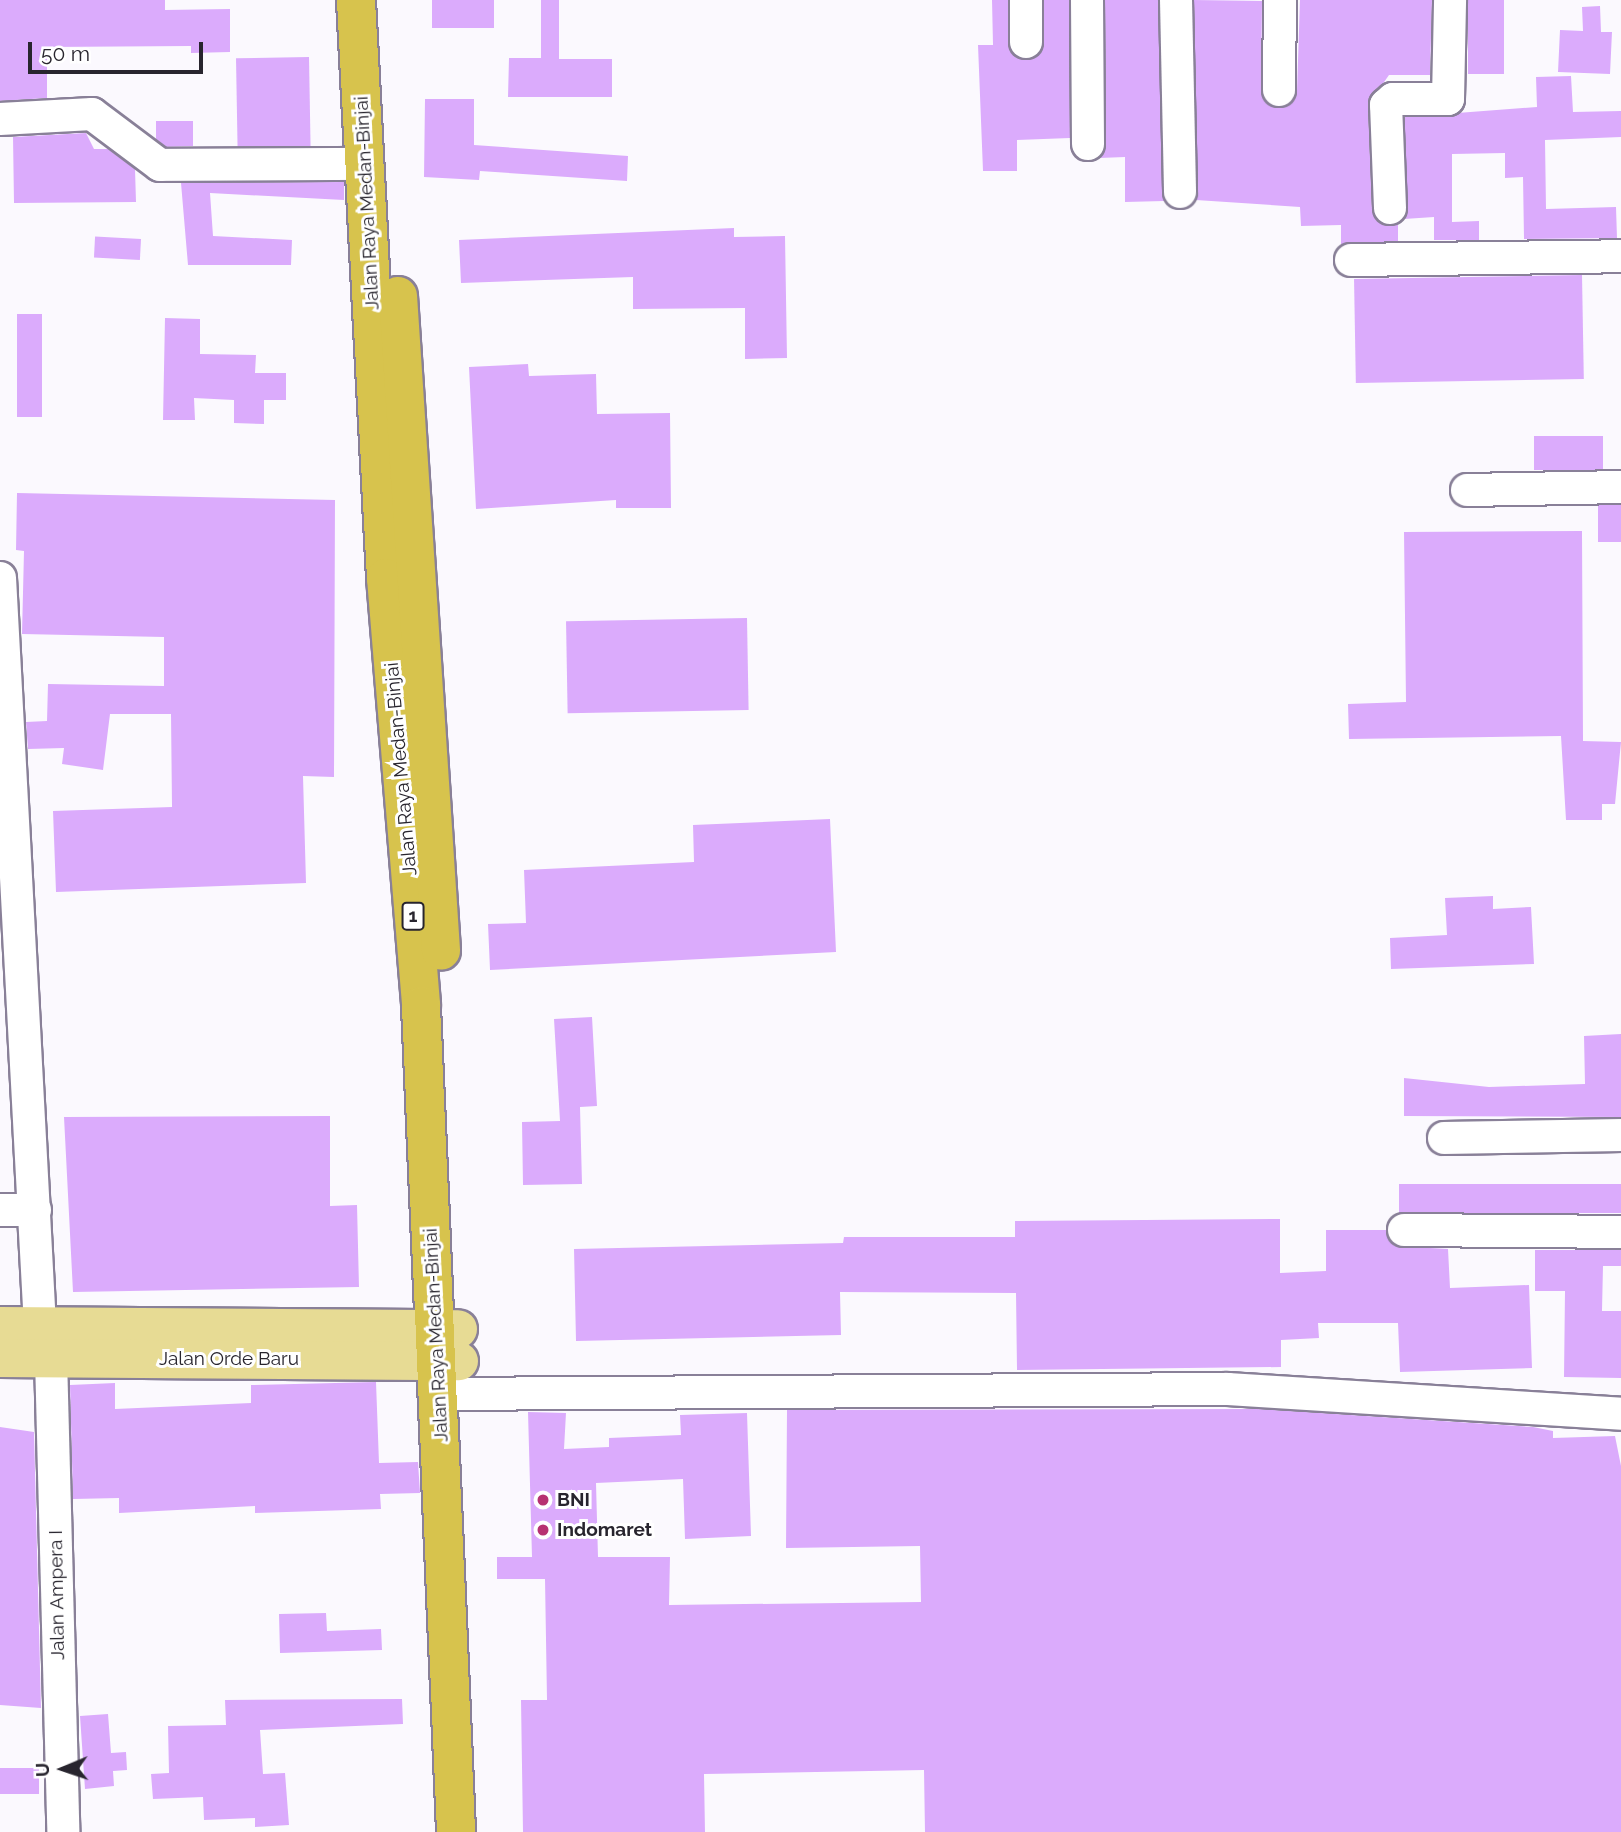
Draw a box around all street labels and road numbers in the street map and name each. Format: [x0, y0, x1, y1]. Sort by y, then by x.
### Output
street label: Jalan Raya Medan-Binjai [350, 96, 384, 310]
street label: Jalan Raya Medan-Binjai [380, 661, 422, 877]
road number: 1 [401, 902, 425, 931]
street label: Jalan Raya Medan-Binjai [419, 1228, 453, 1442]
street label: Jalan Orde Baru [159, 1348, 299, 1370]
street label: Jalan Ampera I [44, 1530, 70, 1660]

